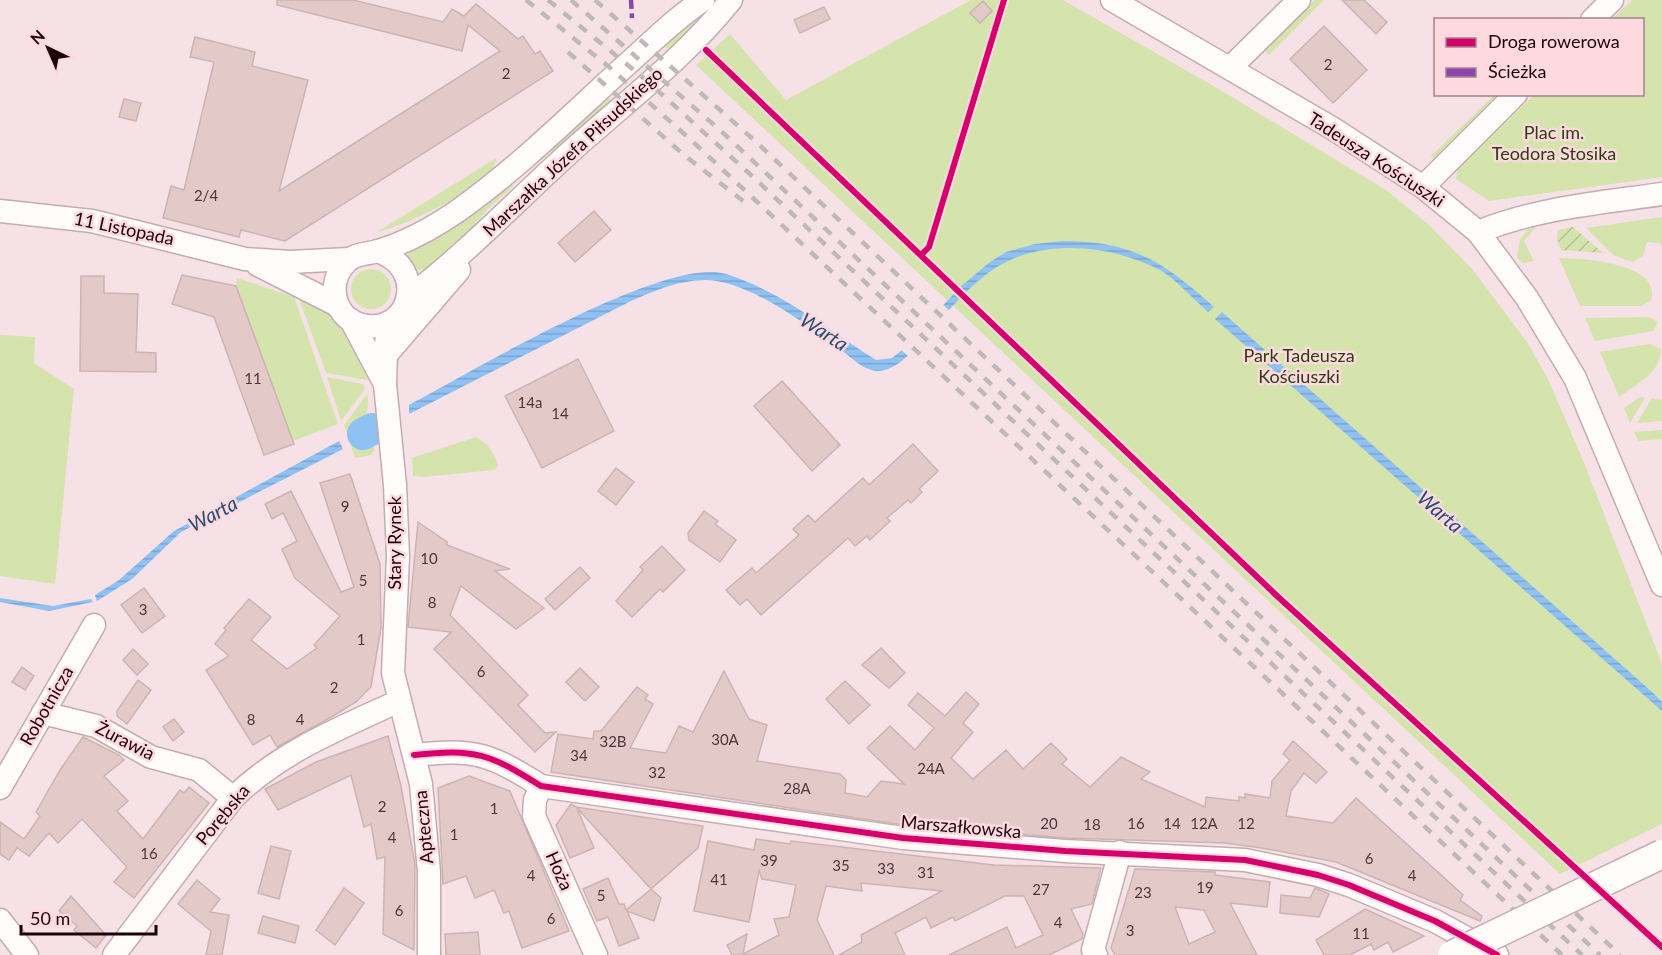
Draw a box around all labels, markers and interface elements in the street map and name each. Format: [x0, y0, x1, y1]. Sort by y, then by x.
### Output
north arrow [18, 18, 78, 78]
legend [1434, 18, 1644, 96]
text: N [26, 26, 48, 48]
text: Droga rowerowa [1488, 30, 1620, 52]
house number: 2 [1324, 55, 1332, 73]
text: Ścieżka [1488, 60, 1546, 82]
street label: Marszałka Józefa Piłsudskiego [478, 62, 667, 240]
house number: 2 [502, 64, 510, 82]
street label: Tadeusza Kościuszki [1304, 107, 1449, 211]
park label: Plac im. Teodora Stosika [1492, 121, 1616, 164]
house number: 2/4 [194, 186, 218, 204]
street label: 11 Listopada [72, 207, 176, 249]
water label: Warta [796, 307, 853, 355]
park label: Park Tadeusza Kościuszki [1243, 344, 1355, 387]
house number: 11 [244, 369, 262, 387]
house number: 14a [518, 393, 542, 411]
house number: 14 [551, 404, 569, 422]
water label: Warta [1413, 485, 1468, 537]
water label: Warta [184, 490, 241, 536]
street label: Stary Rynek [383, 495, 405, 590]
house number: 9 [341, 497, 349, 515]
house number: 10 [420, 549, 438, 567]
house number: 5 [359, 571, 367, 589]
house number: 8 [428, 593, 436, 611]
house number: 3 [139, 600, 147, 618]
house number: 1 [357, 630, 365, 648]
street label: Robotnicza [15, 662, 78, 749]
house number: 6 [477, 662, 486, 680]
house number: 2 [330, 678, 338, 696]
house number: 8 [247, 710, 255, 728]
house number: 4 [296, 710, 305, 728]
street label: Żurawia [92, 716, 159, 764]
house number: 30A [711, 730, 740, 748]
house number: 32B [599, 732, 627, 750]
house number: 34 [570, 746, 588, 764]
house number: 24A [917, 759, 946, 777]
house number: 32 [648, 763, 666, 781]
house number: 28A [783, 779, 812, 797]
street label: Porębska [191, 780, 254, 849]
street label: Apteczna [409, 789, 437, 865]
house number: 2 [378, 797, 386, 815]
house number: 1 [490, 799, 498, 817]
street label: Marszałkowska [900, 810, 1022, 842]
house number: 20 [1040, 814, 1058, 832]
house number: 16 [1127, 814, 1145, 832]
house number: 14 [1163, 814, 1181, 832]
house number: 12A [1190, 814, 1219, 832]
house number: 12 [1237, 814, 1255, 832]
house number: 18 [1083, 815, 1101, 833]
house number: 1 [450, 825, 458, 843]
house number: 4 [388, 828, 397, 846]
house number: 16 [140, 844, 158, 862]
street label: Hoża [542, 848, 578, 894]
house number: 6 [1365, 849, 1374, 867]
house number: 39 [760, 851, 778, 869]
house number: 35 [832, 856, 850, 874]
house number: 33 [877, 859, 895, 877]
house number: 31 [917, 863, 935, 881]
house number: 4 [527, 866, 536, 884]
house number: 4 [1408, 866, 1417, 884]
house number: 41 [710, 870, 728, 888]
house number: 19 [1196, 878, 1214, 896]
house number: 27 [1032, 880, 1050, 898]
house number: 23 [1134, 883, 1152, 901]
house number: 5 [597, 886, 605, 904]
scale bar [21, 898, 156, 936]
house number: 6 [395, 901, 404, 919]
text: 50 m [30, 907, 70, 929]
house number: 6 [547, 909, 556, 927]
house number: 4 [1054, 913, 1063, 931]
house number: 3 [1126, 921, 1134, 939]
house number: 11 [1352, 924, 1370, 942]

